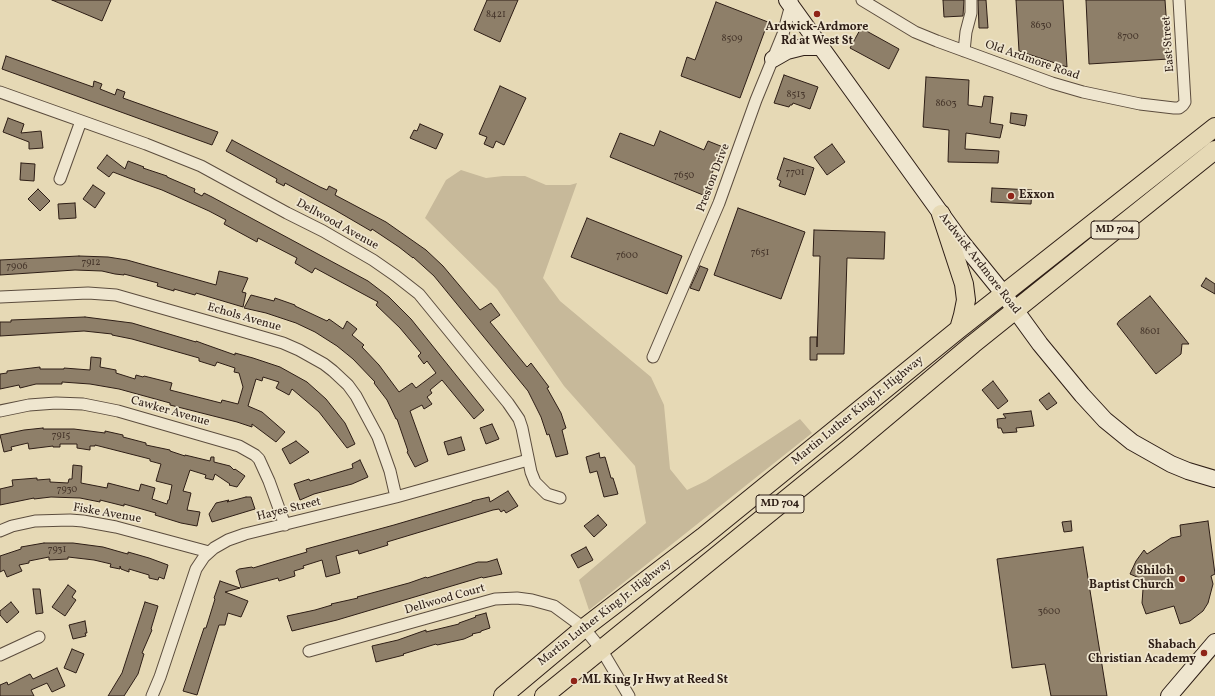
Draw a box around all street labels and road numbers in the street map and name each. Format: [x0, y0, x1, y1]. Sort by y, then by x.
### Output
street label: East Street [1160, 15, 1178, 73]
street label: Old Ardmore Road [983, 38, 1081, 84]
street label: Preston Drive [694, 142, 734, 214]
street label: Dellwood Avenue [293, 196, 381, 254]
street label: Ardwick Ardmore Road [935, 210, 1023, 318]
road number: MD 704 [1091, 221, 1139, 239]
street label: Echols Avenue [205, 301, 283, 335]
street label: Martin Luther King Jr. Highway [789, 353, 927, 469]
street label: Cawker Avenue [129, 394, 211, 430]
street label: Hayes Street [255, 495, 323, 525]
road number: MD 704 [756, 495, 804, 513]
street label: Fiske Avenue [72, 501, 142, 527]
street label: Martin Luther King Jr. Highway [535, 556, 675, 670]
street label: Dellwood Court [403, 582, 487, 618]

